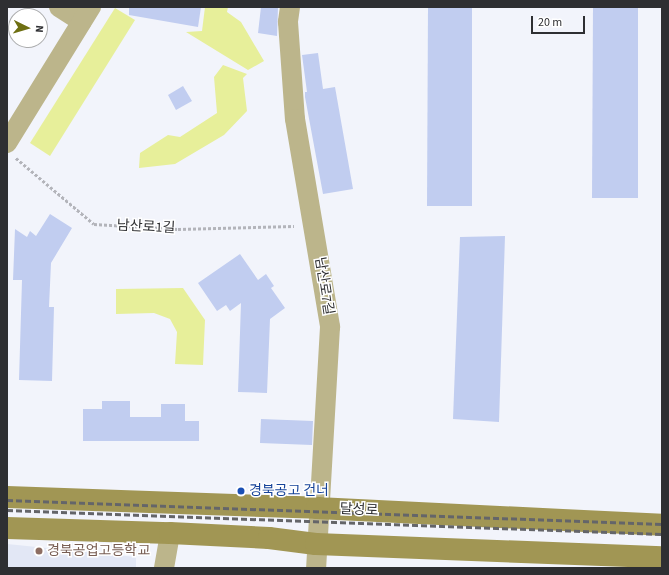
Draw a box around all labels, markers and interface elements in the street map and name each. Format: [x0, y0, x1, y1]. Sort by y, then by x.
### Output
north arrow [8, 8, 48, 48]
scale bar [533, 8, 587, 34]
text: 20 m [538, 14, 562, 31]
text: N [32, 25, 47, 33]
street label: 남산로1길 [116, 217, 176, 237]
street label: 남산로7길 [311, 256, 337, 316]
place label: 경북공고 건너 [249, 483, 329, 499]
marker: 경북공고 건너 [236, 486, 246, 496]
street label: 달성로 [339, 501, 379, 519]
place label: 경북공업고등학교 [47, 543, 150, 559]
marker: 경북공업고등학교 [34, 546, 44, 556]

